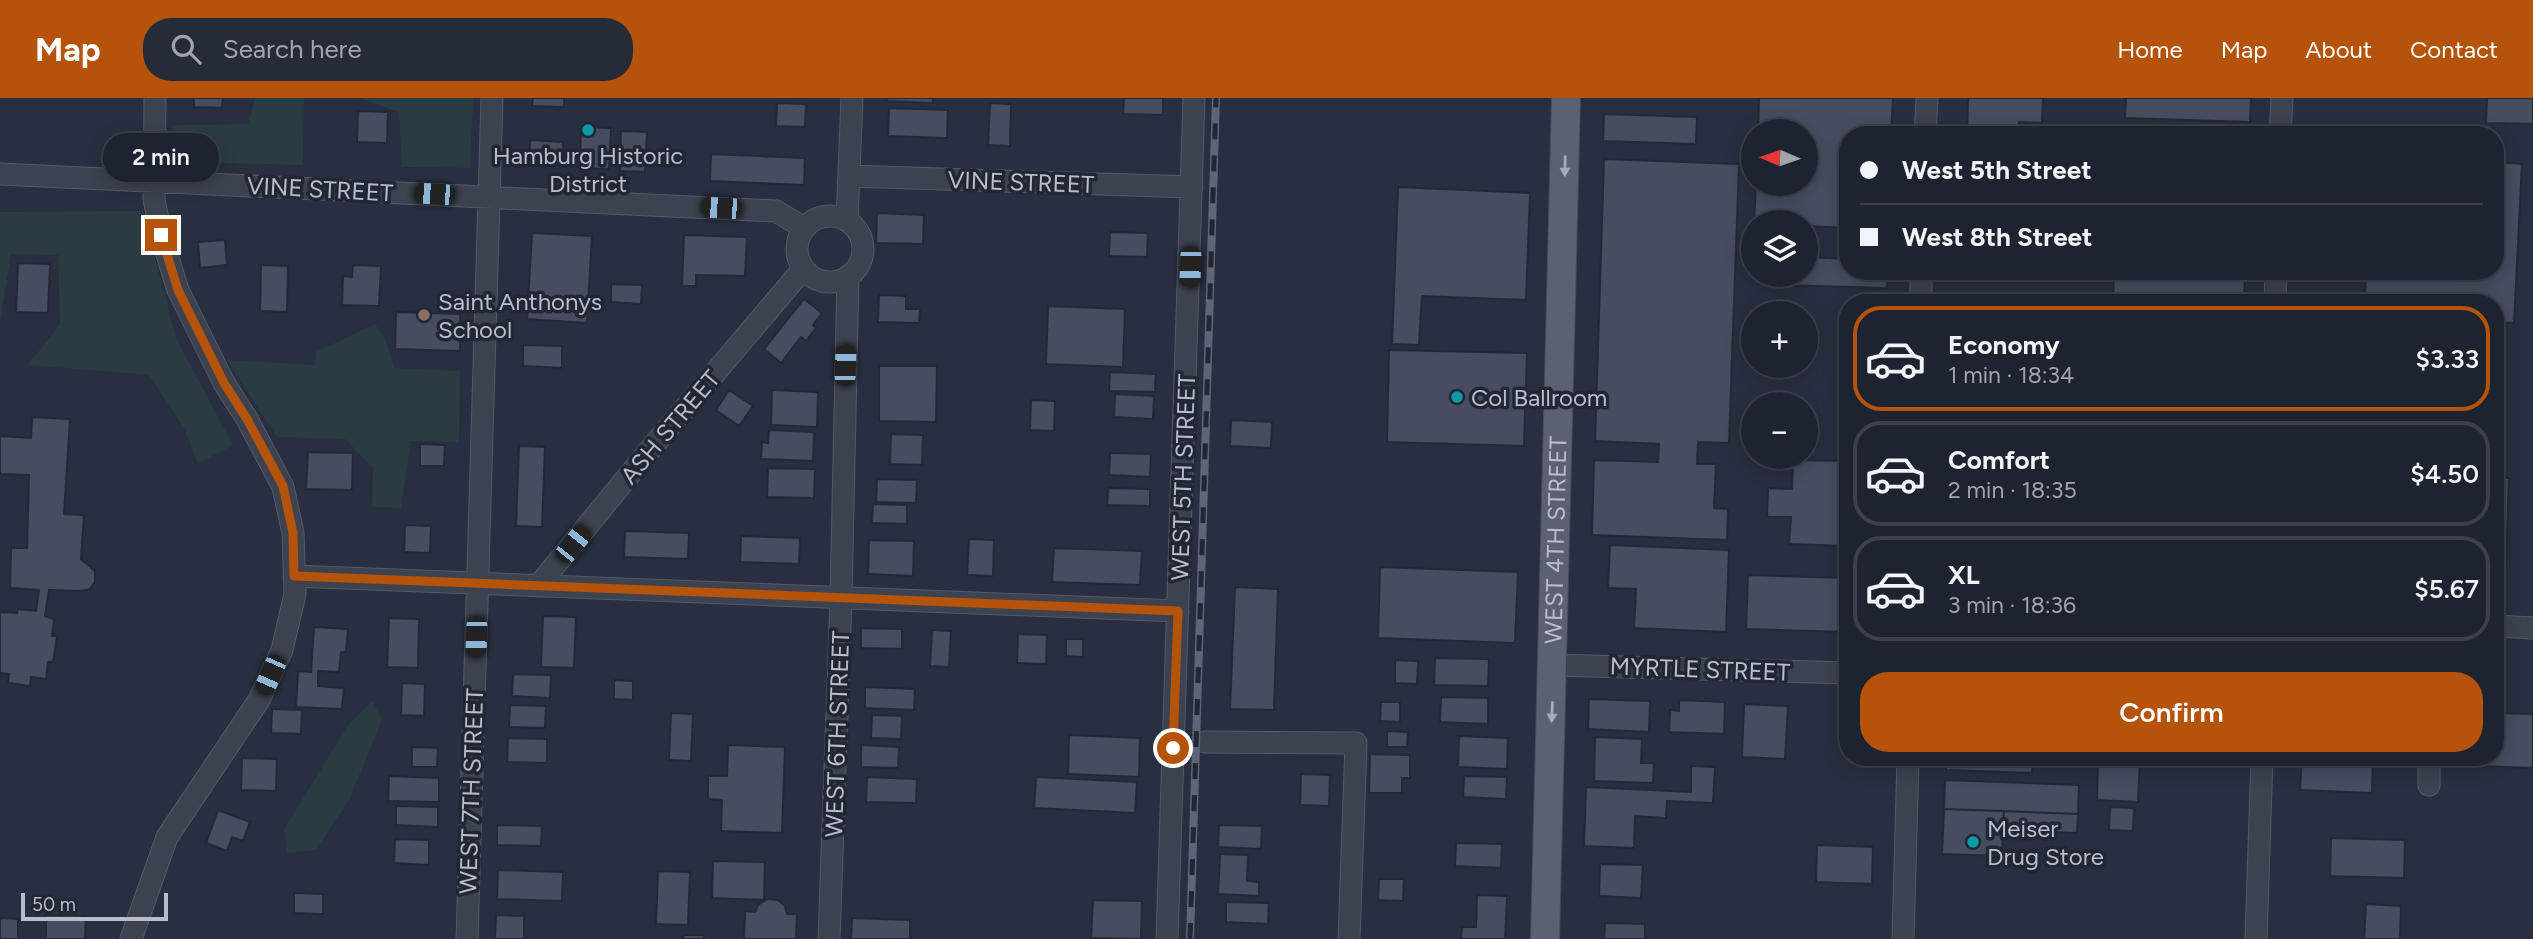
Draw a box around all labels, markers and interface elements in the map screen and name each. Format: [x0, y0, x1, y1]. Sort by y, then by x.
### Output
search box [143, 18, 633, 81]
text: Map [35, 30, 101, 69]
icon: search [167, 30, 205, 68]
text: Search here [223, 33, 362, 65]
text: Home [2117, 35, 2183, 64]
text: Map [2221, 35, 2267, 64]
text: About [2305, 35, 2372, 64]
text: Contact [2410, 35, 2498, 64]
north arrow [1741, 119, 1818, 196]
map controls [1741, 119, 1818, 469]
marker: Hamburg Historic District [580, 122, 596, 138]
callout: 2 min [103, 134, 219, 183]
place label: Hamburg Historic District [493, 141, 683, 198]
text: 2 min [132, 143, 190, 171]
text: West 5th Street [1902, 154, 2092, 186]
one-way arrow [1559, 155, 1571, 177]
street label: VINE STREET [947, 165, 1095, 199]
street label: VINE STREET [246, 171, 394, 207]
car [413, 182, 456, 206]
car [700, 196, 743, 220]
button: layers [1741, 210, 1818, 287]
route end [145, 219, 177, 251]
text: West 8th Street [1902, 221, 2092, 253]
car [1179, 246, 1202, 288]
place label: Saint Anthonys School [438, 287, 602, 344]
button: + [1741, 301, 1818, 378]
marker: Saint Anthonys School [416, 307, 432, 323]
icon: car [1864, 327, 1927, 390]
text: Economy [1948, 329, 2060, 361]
text: $3.33 [2415, 343, 2479, 375]
car [834, 344, 857, 386]
text: 1 min · 18:34 [1948, 361, 2074, 389]
street label: ASH STREET [614, 364, 726, 490]
street label: WEST 5TH STREET [1165, 373, 1201, 581]
place label: Col Ballroom [1471, 383, 1607, 412]
marker: Col Ballroom [1449, 389, 1465, 405]
button: − [1741, 392, 1818, 469]
street label: WEST 4TH STREET [1538, 436, 1572, 644]
icon: car [1864, 442, 1927, 505]
text: Comfort [1948, 444, 2050, 476]
text: $4.50 [2410, 458, 2479, 490]
text: 2 min · 18:35 [1948, 476, 2077, 504]
car [552, 521, 595, 567]
icon: car [1864, 557, 1927, 620]
text: XL [1948, 559, 1980, 591]
text: $5.67 [2414, 573, 2479, 605]
text: 3 min · 18:36 [1948, 591, 2076, 619]
car [465, 616, 488, 658]
street label: WEST 6TH STREET [819, 630, 855, 838]
street label: MYRTLE STREET [1609, 651, 1791, 687]
car [252, 652, 289, 698]
button: Confirm [1860, 672, 2483, 752]
street label: WEST 7TH STREET [453, 688, 489, 894]
one-way arrow [1546, 701, 1557, 723]
route start [1157, 732, 1189, 764]
place label: Meiser Drug Store [1987, 814, 2104, 871]
marker: Meiser Drug Store [1965, 834, 1981, 850]
scale bar [21, 890, 168, 922]
text: 50 m [32, 893, 76, 916]

